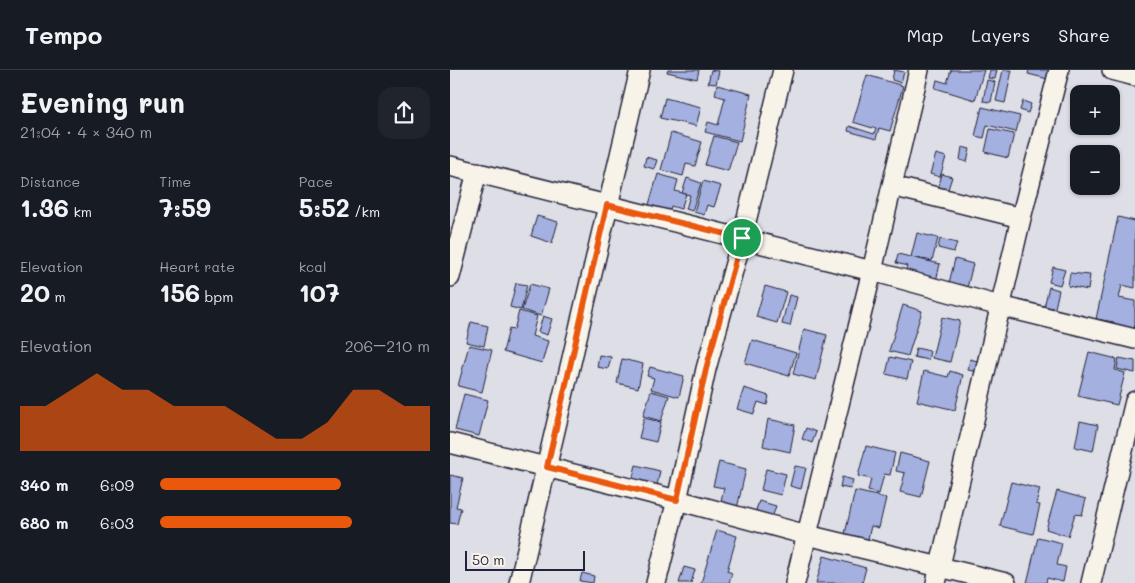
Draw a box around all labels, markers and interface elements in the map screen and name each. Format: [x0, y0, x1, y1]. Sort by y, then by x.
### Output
text: Tempo [25, 19, 102, 50]
text: Map [907, 23, 943, 47]
text: Layers [971, 23, 1030, 47]
text: Share [1058, 23, 1110, 47]
text: Evening run [20, 84, 185, 120]
map controls [1070, 85, 1120, 195]
button: + [1070, 85, 1120, 135]
button: share [378, 87, 430, 139]
text: 21:04 · 4 × 340 m [20, 121, 152, 142]
button: − [1070, 145, 1120, 195]
text: Distance [20, 172, 80, 191]
text: Time [159, 172, 191, 191]
text: Pace [299, 172, 333, 191]
text: 1.36 [20, 191, 69, 223]
text: 7:59 [159, 191, 211, 223]
text: 5:52 [299, 191, 350, 223]
text: km [69, 202, 92, 221]
text: /km [350, 202, 380, 221]
pin [721, 217, 763, 259]
icon: arrive [728, 224, 756, 252]
text: Elevation [20, 257, 83, 276]
text: Heart rate [159, 257, 235, 276]
text: kcal [299, 257, 327, 276]
text: 20 [20, 276, 50, 308]
text: 156 [159, 276, 200, 308]
text: 107 [299, 276, 340, 308]
text: m [50, 287, 66, 306]
text: bpm [200, 287, 233, 306]
text: Elevation [20, 335, 92, 356]
text: 206–210 m [345, 335, 430, 356]
text: 340 m [20, 474, 69, 495]
text: 6:09 [100, 474, 134, 495]
text: 680 m [20, 512, 68, 533]
text: 6:03 [100, 512, 134, 533]
scale bar [465, 548, 585, 571]
text: 50 m [472, 550, 504, 569]

